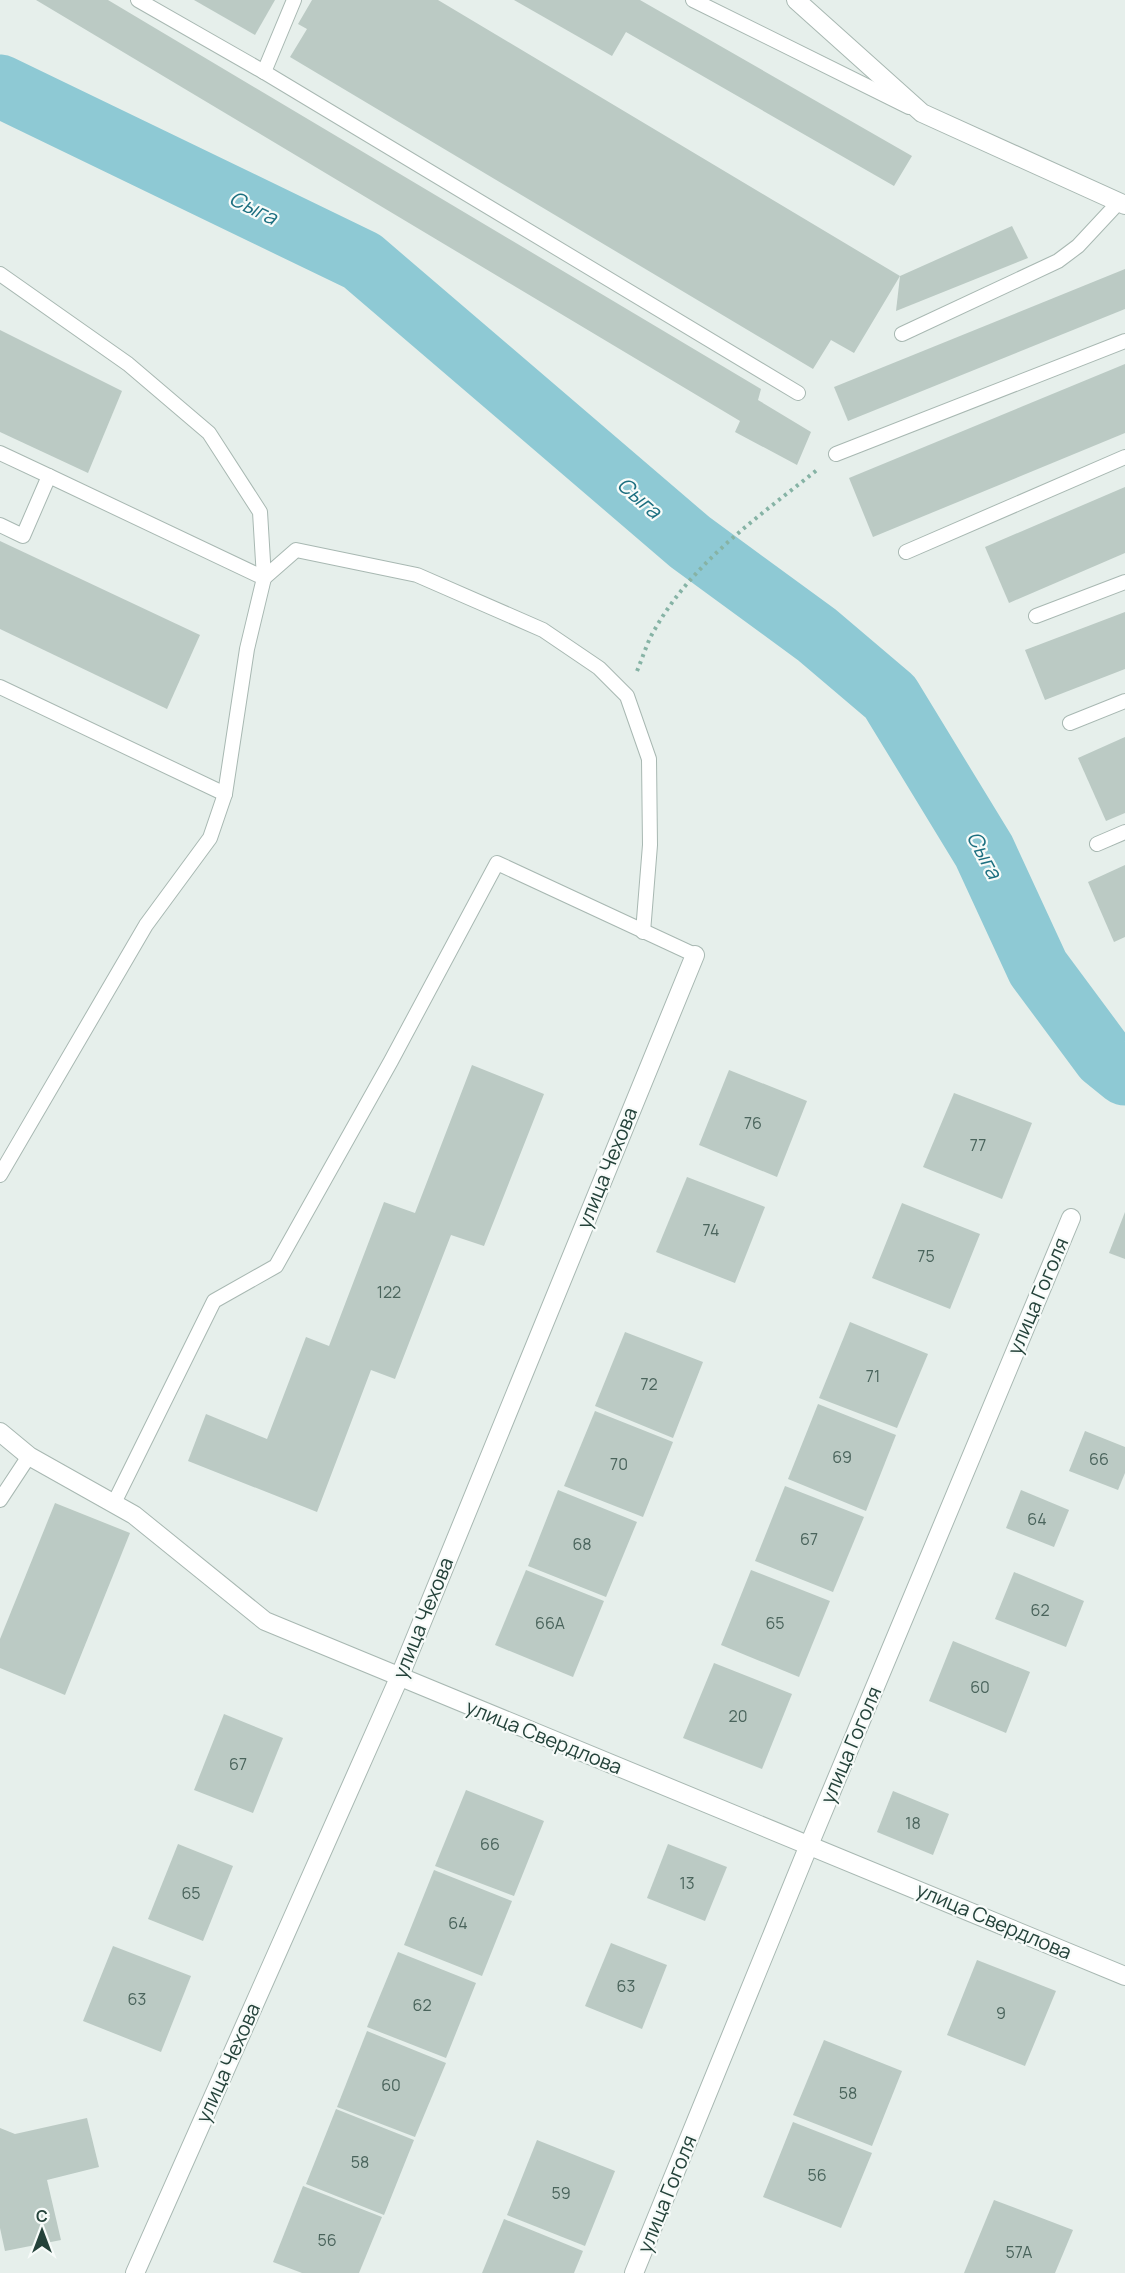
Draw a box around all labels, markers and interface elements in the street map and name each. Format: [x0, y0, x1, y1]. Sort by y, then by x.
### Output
water label: Сыга [225, 184, 283, 231]
water label: Сыга [612, 470, 669, 525]
water label: Сыга [961, 826, 1010, 884]
street label: улица Чехова [570, 1103, 643, 1232]
house number: 76 [744, 1112, 762, 1134]
house number: 77 [970, 1134, 986, 1156]
house number: 74 [703, 1219, 719, 1241]
street label: улица Гоголя [1001, 1233, 1074, 1359]
house number: 75 [917, 1245, 935, 1267]
house number: 122 [377, 1281, 401, 1303]
house number: 71 [866, 1365, 880, 1387]
house number: 72 [640, 1373, 658, 1395]
house number: 69 [832, 1446, 852, 1468]
house number: 66 [1089, 1448, 1109, 1470]
house number: 70 [610, 1453, 628, 1475]
house number: 64 [1027, 1508, 1047, 1530]
house number: 67 [800, 1528, 818, 1550]
house number: 68 [572, 1533, 592, 1555]
street label: улица Чехова [386, 1553, 459, 1682]
house number: 62 [1030, 1599, 1050, 1621]
house number: 66А [535, 1612, 565, 1634]
house number: 65 [765, 1612, 785, 1634]
house number: 60 [970, 1676, 990, 1698]
street label: улица Гоголя [814, 1682, 887, 1808]
street label: улица Свердлова [462, 1693, 626, 1780]
house number: 20 [729, 1705, 747, 1727]
house number: 67 [229, 1753, 247, 1775]
house number: 18 [905, 1812, 921, 1834]
house number: 66 [480, 1833, 500, 1855]
house number: 13 [679, 1872, 695, 1894]
street label: улица Свердлова [912, 1876, 1076, 1965]
house number: 65 [181, 1882, 201, 1904]
house number: 64 [448, 1912, 468, 1934]
house number: 63 [617, 1975, 635, 1997]
house number: 63 [128, 1988, 146, 2010]
house number: 62 [412, 1994, 432, 2016]
street label: улица Чехова [189, 1999, 266, 2127]
house number: 9 [996, 2002, 1006, 2024]
house number: 60 [381, 2074, 401, 2096]
house number: 58 [839, 2082, 857, 2104]
street label: улица Гоголя [631, 2131, 702, 2257]
house number: 58 [351, 2151, 369, 2173]
house number: 56 [807, 2164, 827, 2186]
house number: 59 [551, 2182, 571, 2204]
north arrow [12, 2201, 72, 2261]
text: С [36, 2205, 48, 2227]
house number: 56 [317, 2229, 337, 2251]
house number: 57А [1006, 2241, 1032, 2263]

